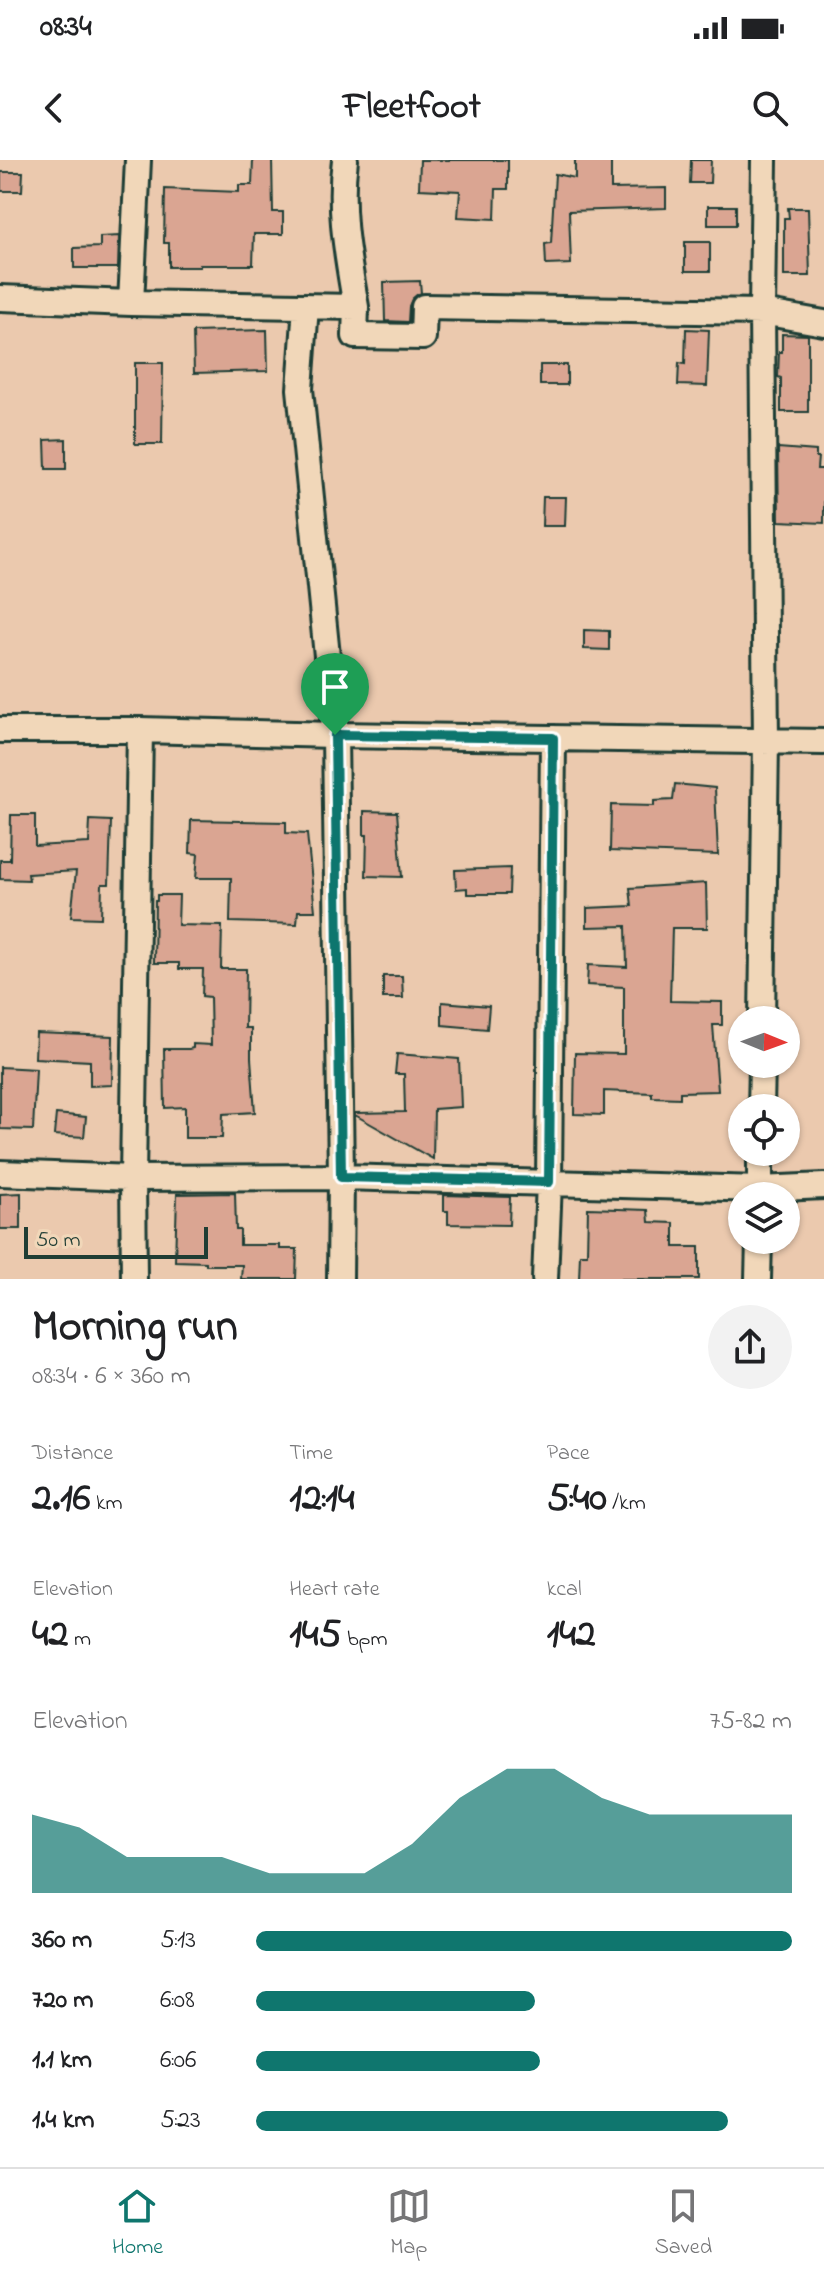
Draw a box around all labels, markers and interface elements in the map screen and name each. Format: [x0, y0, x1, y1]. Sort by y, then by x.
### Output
text: 08:34 [40, 6, 92, 50]
text: Fleetfoot [343, 82, 481, 135]
icon: back [32, 86, 76, 130]
icon: search [748, 86, 792, 130]
pin [301, 653, 369, 735]
icon: arrive [313, 665, 357, 709]
north arrow [728, 1006, 800, 1078]
map controls [728, 1006, 800, 1254]
button: locate [728, 1094, 800, 1166]
button: layers [728, 1182, 800, 1254]
scale bar [24, 1223, 208, 1259]
text: 50 m [36, 1225, 81, 1257]
text: Morning run [32, 1296, 238, 1360]
button: share [708, 1305, 792, 1389]
text: 08:34 · 6 × 360 m [32, 1358, 191, 1396]
text: Distance [32, 1438, 113, 1470]
text: Time [289, 1438, 333, 1470]
text: Pace [547, 1438, 590, 1470]
text: 2.16 [32, 1470, 90, 1529]
text: 12:14 [289, 1470, 355, 1529]
text: 5:40 [547, 1470, 607, 1529]
text: km [90, 1488, 123, 1520]
text: /km [607, 1488, 646, 1520]
text: Elevation [32, 1574, 113, 1606]
text: Heart rate [289, 1574, 380, 1606]
text: kcal [547, 1574, 582, 1606]
text: 42 [32, 1606, 68, 1665]
text: 145 [289, 1606, 341, 1665]
text: 142 [547, 1606, 596, 1665]
text: m [68, 1624, 91, 1656]
text: bpm [341, 1624, 388, 1656]
text: Elevation [32, 1703, 128, 1741]
text: 75–82 m [710, 1703, 792, 1741]
text: 360 m [32, 1922, 92, 1960]
text: 5:13 [160, 1922, 196, 1960]
text: 720 m [32, 1982, 94, 2020]
text: 6:08 [160, 1982, 195, 2020]
text: 1.1 km [32, 2042, 92, 2080]
text: 6:06 [160, 2042, 196, 2080]
text: 1.4 km [32, 2102, 94, 2140]
text: 5:23 [160, 2102, 201, 2140]
tab: Home [112, 2184, 163, 2264]
tab: Map [387, 2184, 431, 2264]
tab: Saved [655, 2184, 712, 2264]

